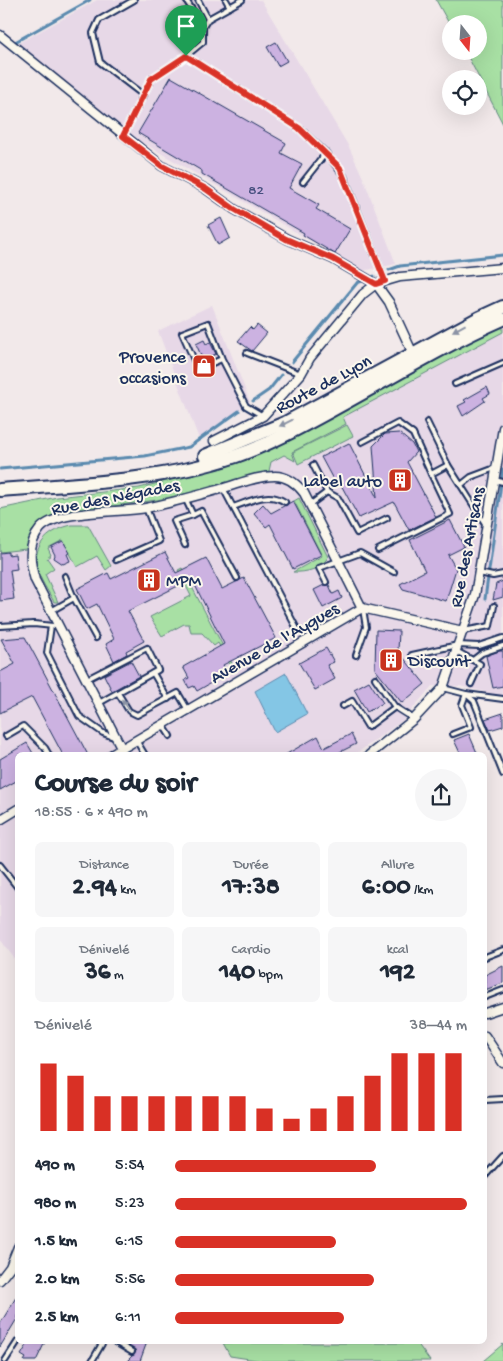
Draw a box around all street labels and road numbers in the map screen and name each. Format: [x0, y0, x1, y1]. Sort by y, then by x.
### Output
street label: Route de Lyon [273, 351, 376, 419]
street label: Rue des Négades [50, 475, 183, 521]
street label: Rue des Artisans [446, 484, 491, 609]
street label: Avenue de l'Aygues [207, 598, 345, 690]

